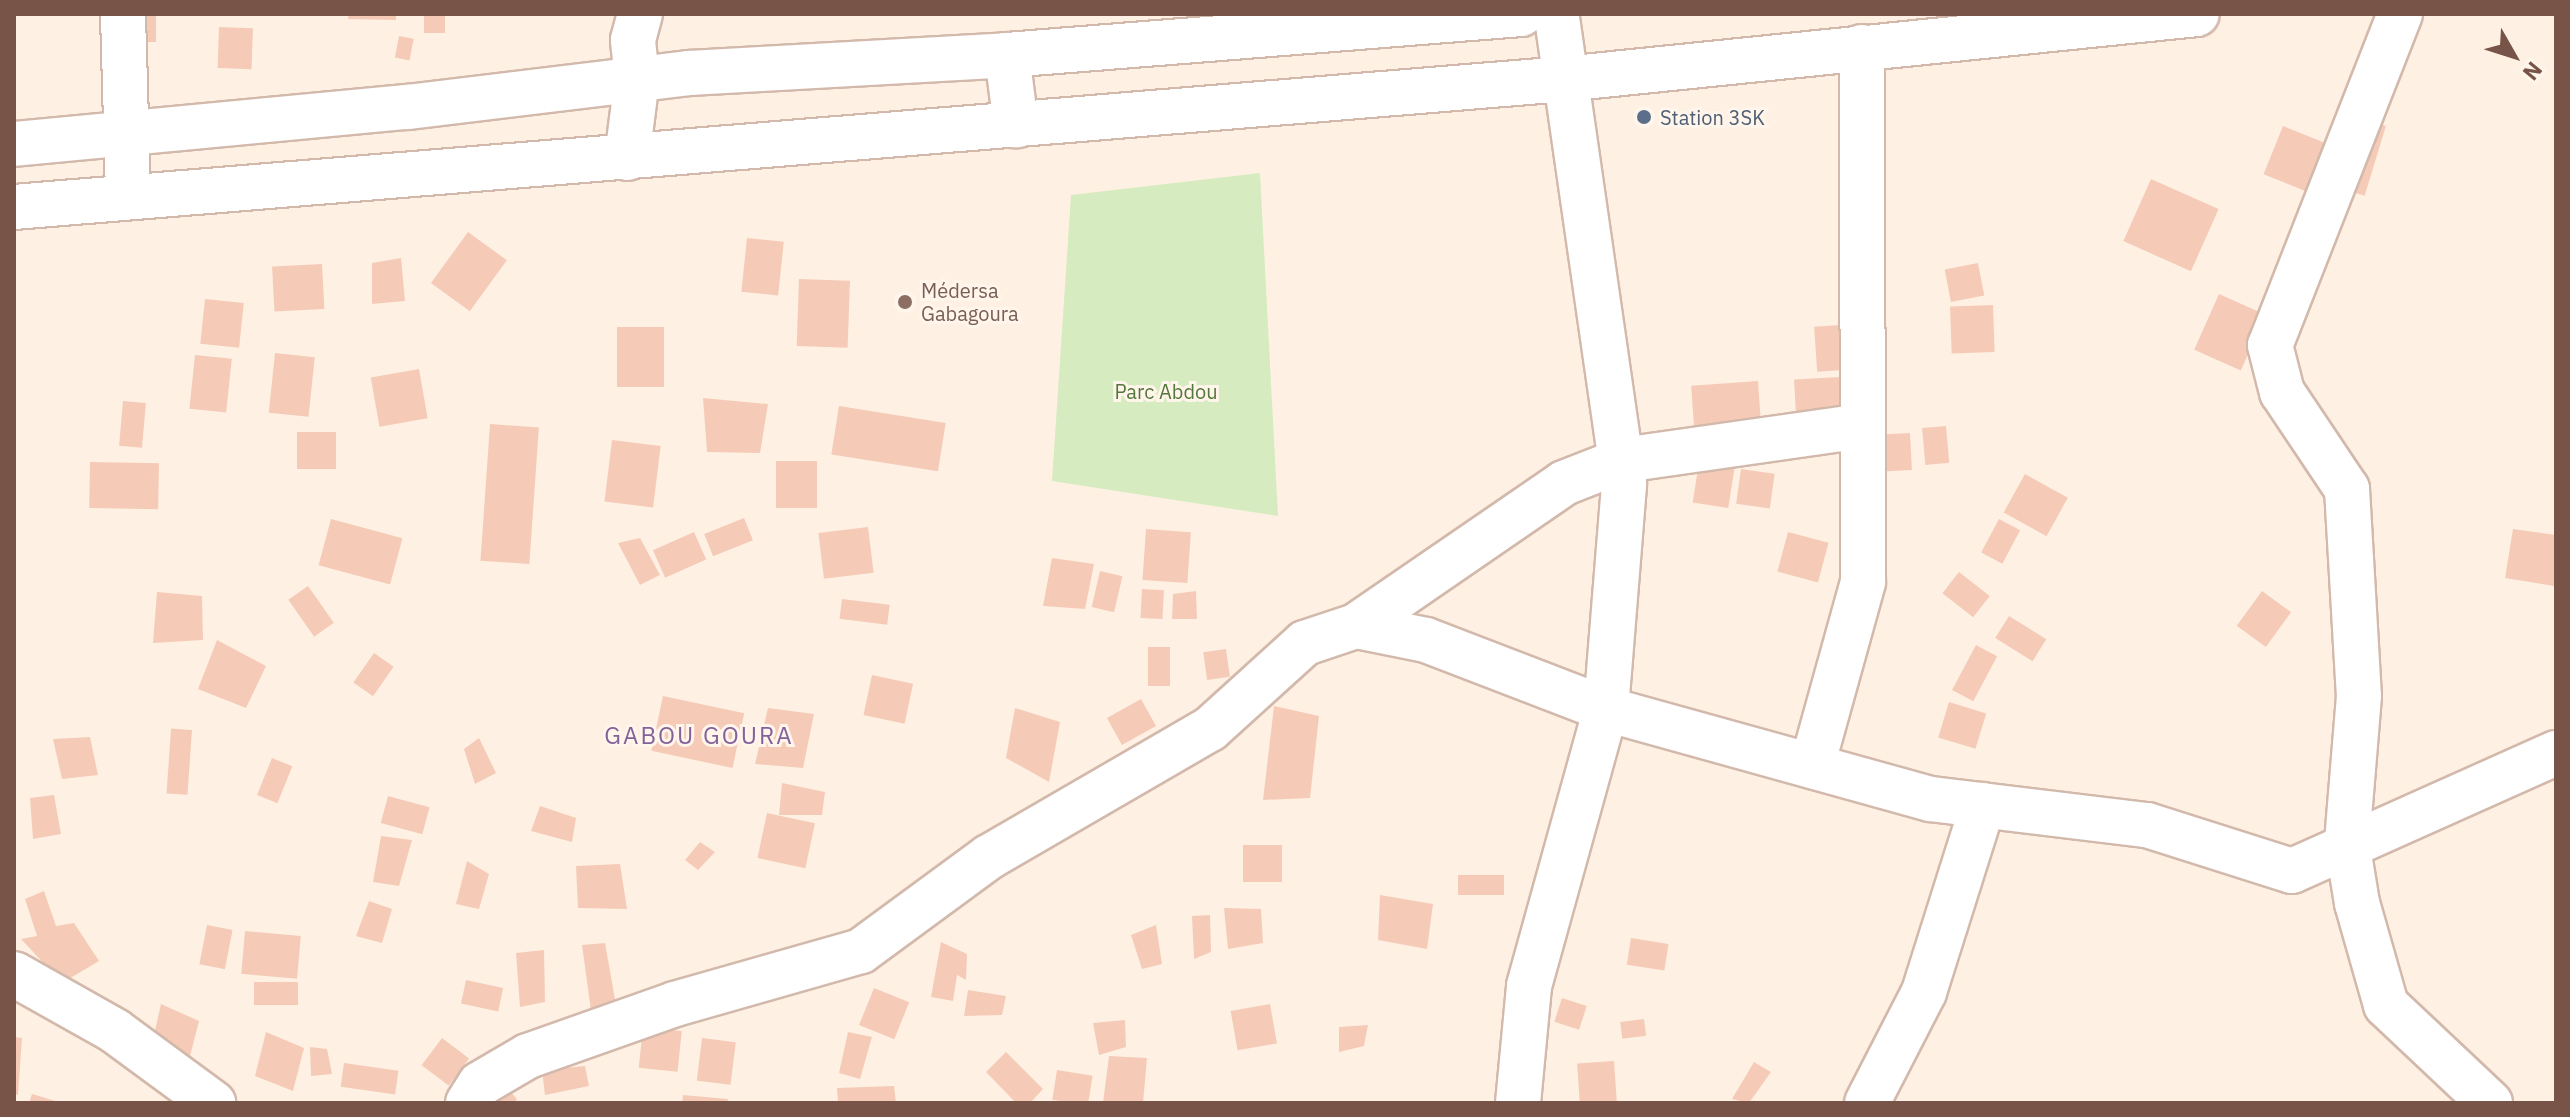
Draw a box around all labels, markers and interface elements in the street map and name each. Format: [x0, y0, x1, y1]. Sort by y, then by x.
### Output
north arrow [2474, 16, 2554, 96]
text: N [2517, 56, 2549, 87]
place label: Station 3SK [1660, 105, 1765, 129]
marker: Station 3SK [1635, 108, 1653, 126]
place label: Médersa Gabagoura [921, 278, 1019, 325]
marker: Médersa Gabagoura [896, 293, 914, 311]
park label: Parc Abdou [1114, 379, 1218, 403]
district label: GABOU GOURA [604, 722, 794, 750]

